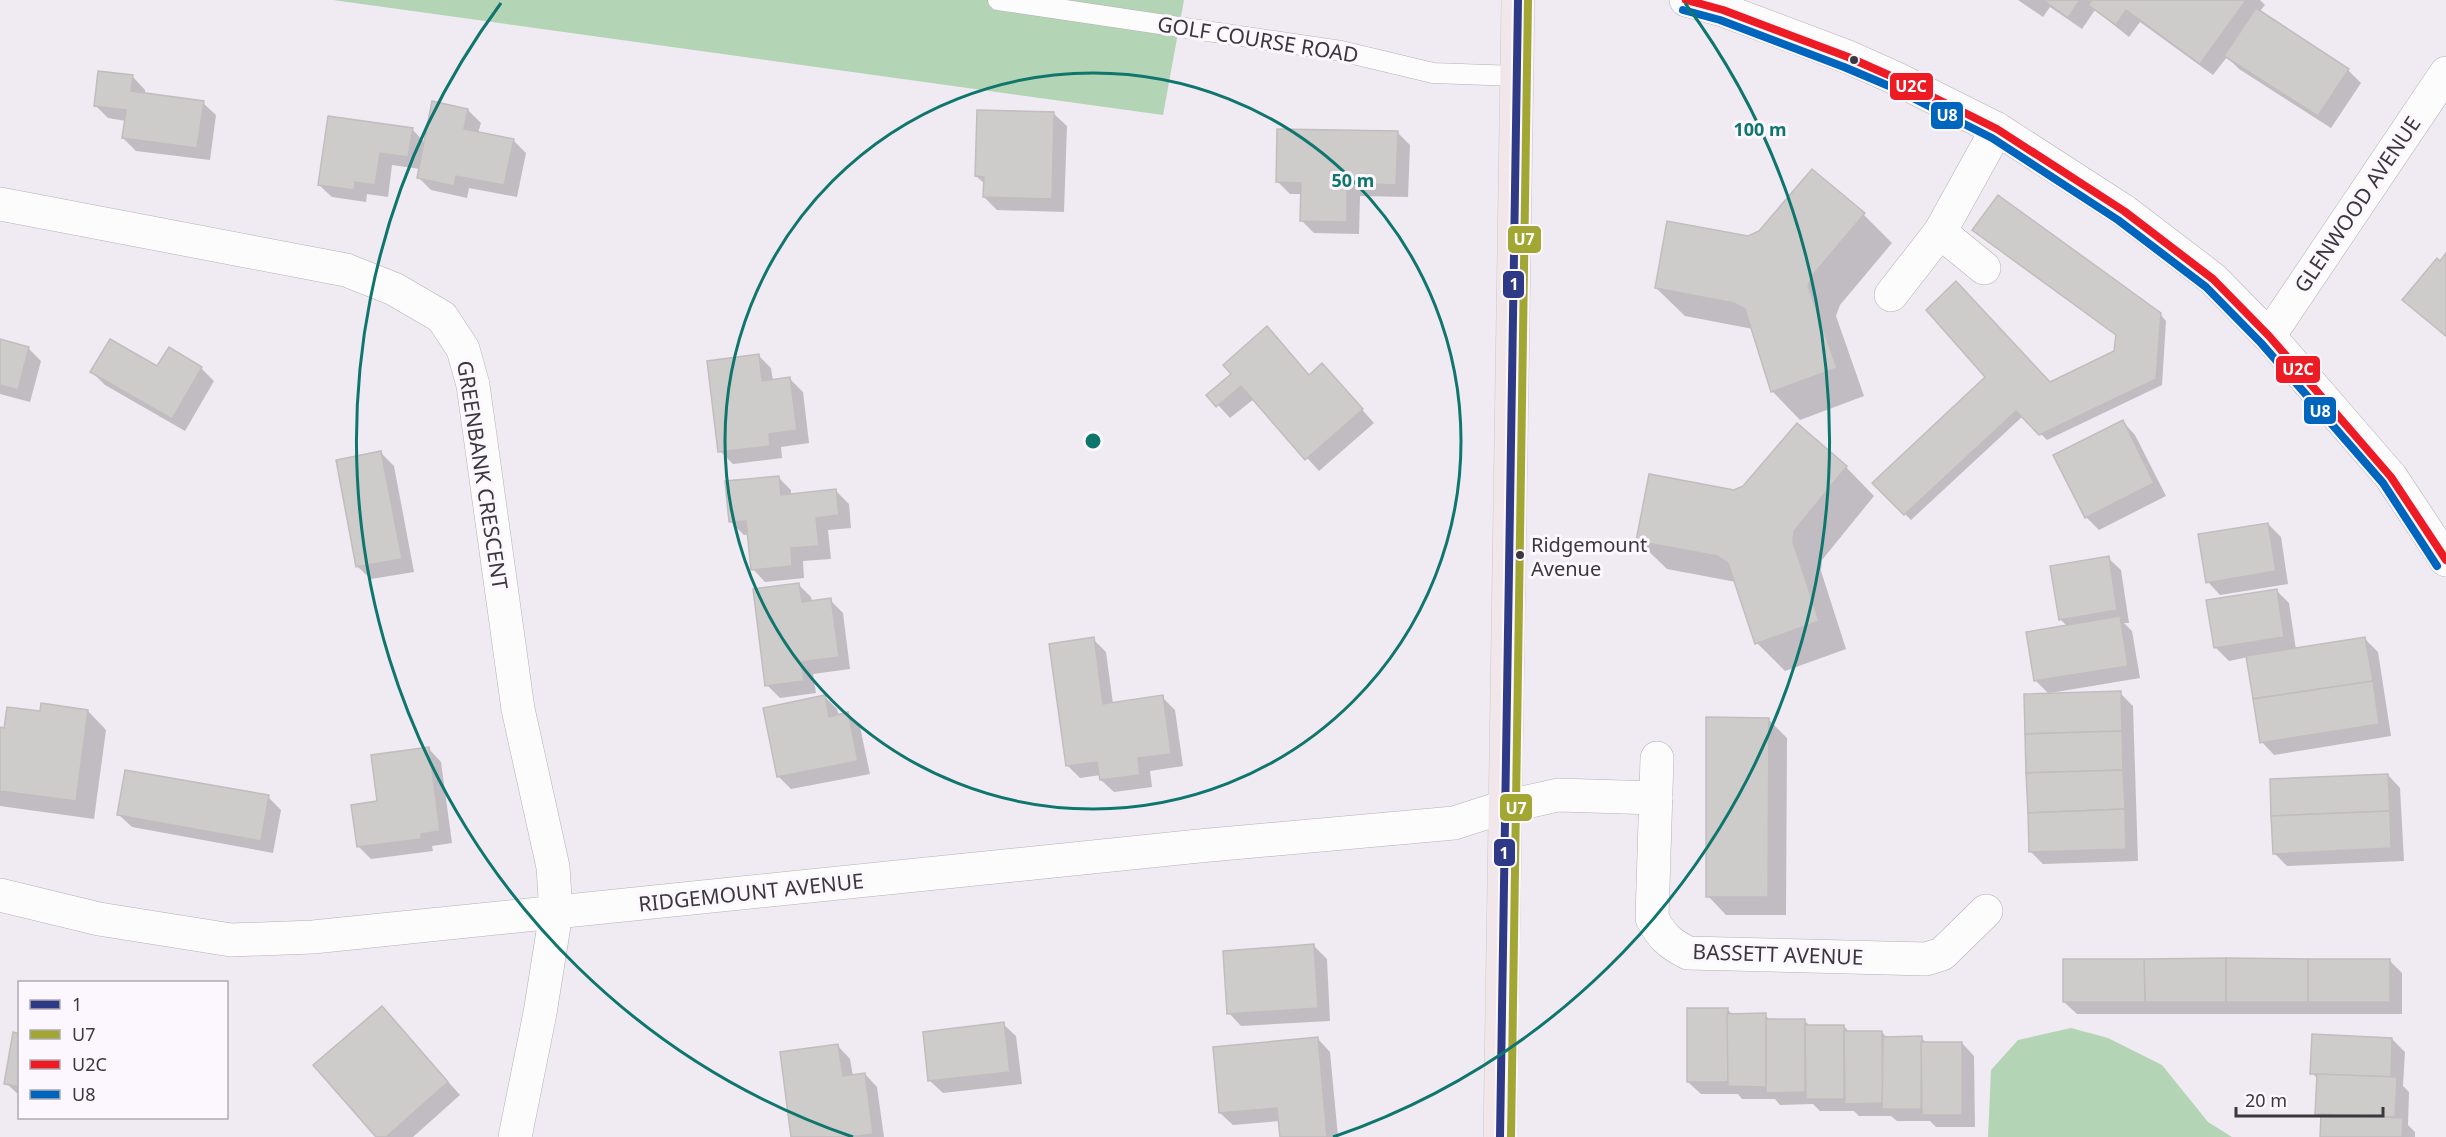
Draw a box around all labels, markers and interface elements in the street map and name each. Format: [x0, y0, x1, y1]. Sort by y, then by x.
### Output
street label: GOLF COURSE ROAD [1155, 9, 1361, 69]
unlabelled marker [1848, 54, 1860, 66]
line badge: U2C [1889, 72, 1934, 101]
text: U2C [1895, 75, 1927, 97]
line badge: U8 [1930, 101, 1964, 130]
text: U8 [1936, 104, 1958, 126]
street label: GLENWOOD AVENUE [2288, 110, 2426, 298]
text: 100 m [1733, 117, 1787, 141]
text: 50 m [1332, 168, 1374, 192]
line badge: U7 [1507, 225, 1542, 254]
text: U7 [1513, 228, 1535, 250]
line badge: 1 [1502, 270, 1525, 299]
text: 1 [1509, 273, 1519, 295]
line badge: U2C [2275, 355, 2321, 384]
text: U2C [2282, 358, 2314, 380]
street label: GREENBANK CRESCENT [451, 359, 515, 592]
line badge: U8 [2303, 396, 2337, 425]
text: U8 [2309, 400, 2331, 422]
centre of rings [1083, 431, 1103, 451]
place label: Ridgemount Avenue [1531, 531, 1647, 582]
marker: Ridgemount Avenue [1514, 549, 1526, 561]
line badge: U7 [1499, 793, 1533, 822]
text: U7 [1505, 797, 1527, 819]
line badge: 1 [1493, 838, 1516, 867]
text: 1 [1499, 842, 1509, 864]
street label: RIDGEMOUNT AVENUE [637, 866, 865, 918]
street label: BASSETT AVENUE [1692, 937, 1864, 971]
legend [18, 981, 228, 1119]
text: 1 [72, 992, 82, 1016]
text: U7 [72, 1022, 95, 1046]
text: U2C [72, 1052, 107, 1076]
scale bar [2236, 1080, 2383, 1118]
text: U8 [72, 1082, 95, 1106]
text: 20 m [2245, 1088, 2287, 1112]

